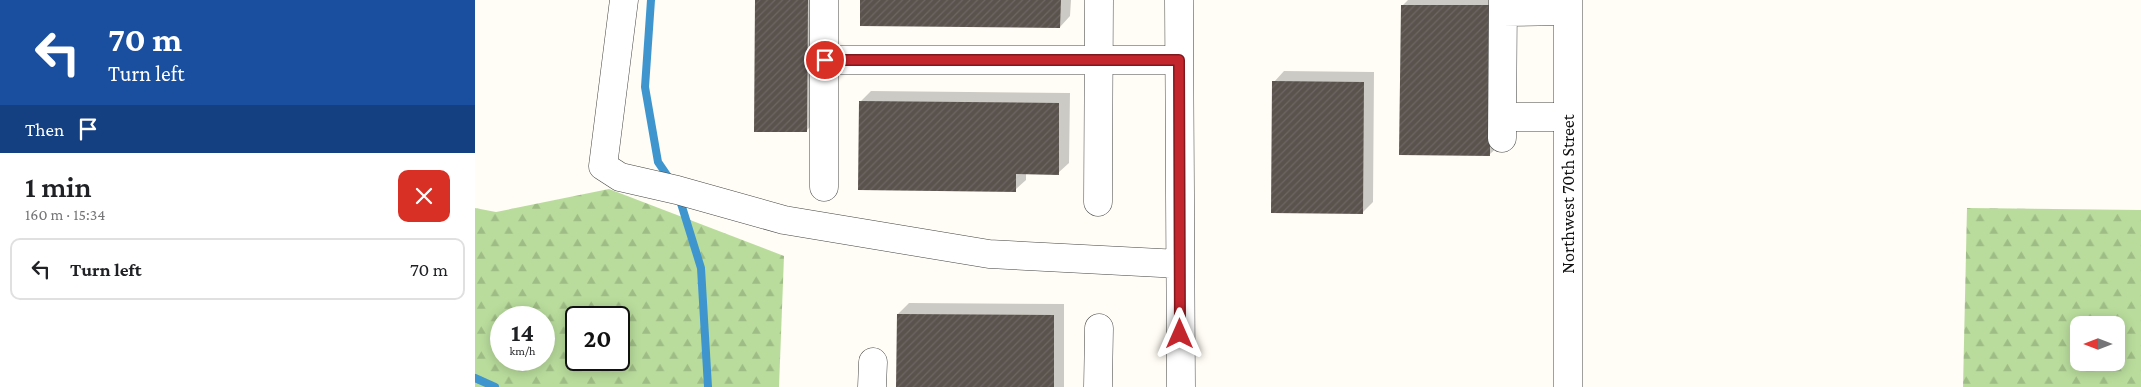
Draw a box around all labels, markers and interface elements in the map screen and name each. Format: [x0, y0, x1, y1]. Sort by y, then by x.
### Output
icon: left [25, 20, 90, 85]
text: 70 m [108, 20, 182, 59]
pin [804, 39, 846, 81]
icon: arrive [811, 46, 839, 74]
text: Turn left [108, 61, 185, 86]
street label: Northwest 70th Street [1558, 113, 1578, 274]
icon: arrive [74, 115, 102, 143]
text: Then [25, 119, 64, 140]
text: 1 min [25, 170, 92, 203]
button: close [398, 170, 450, 222]
text: 160 m · 15:34 [25, 206, 105, 223]
icon: left [27, 255, 55, 283]
text: Turn left [70, 259, 142, 280]
text: 70 m [410, 259, 448, 280]
speed limit sign: 20 [565, 306, 630, 371]
position arrow [1153, 307, 1205, 359]
north arrow [2070, 316, 2125, 371]
map controls [2070, 316, 2125, 371]
text: 14 [511, 319, 534, 346]
text: km/h [510, 344, 535, 358]

